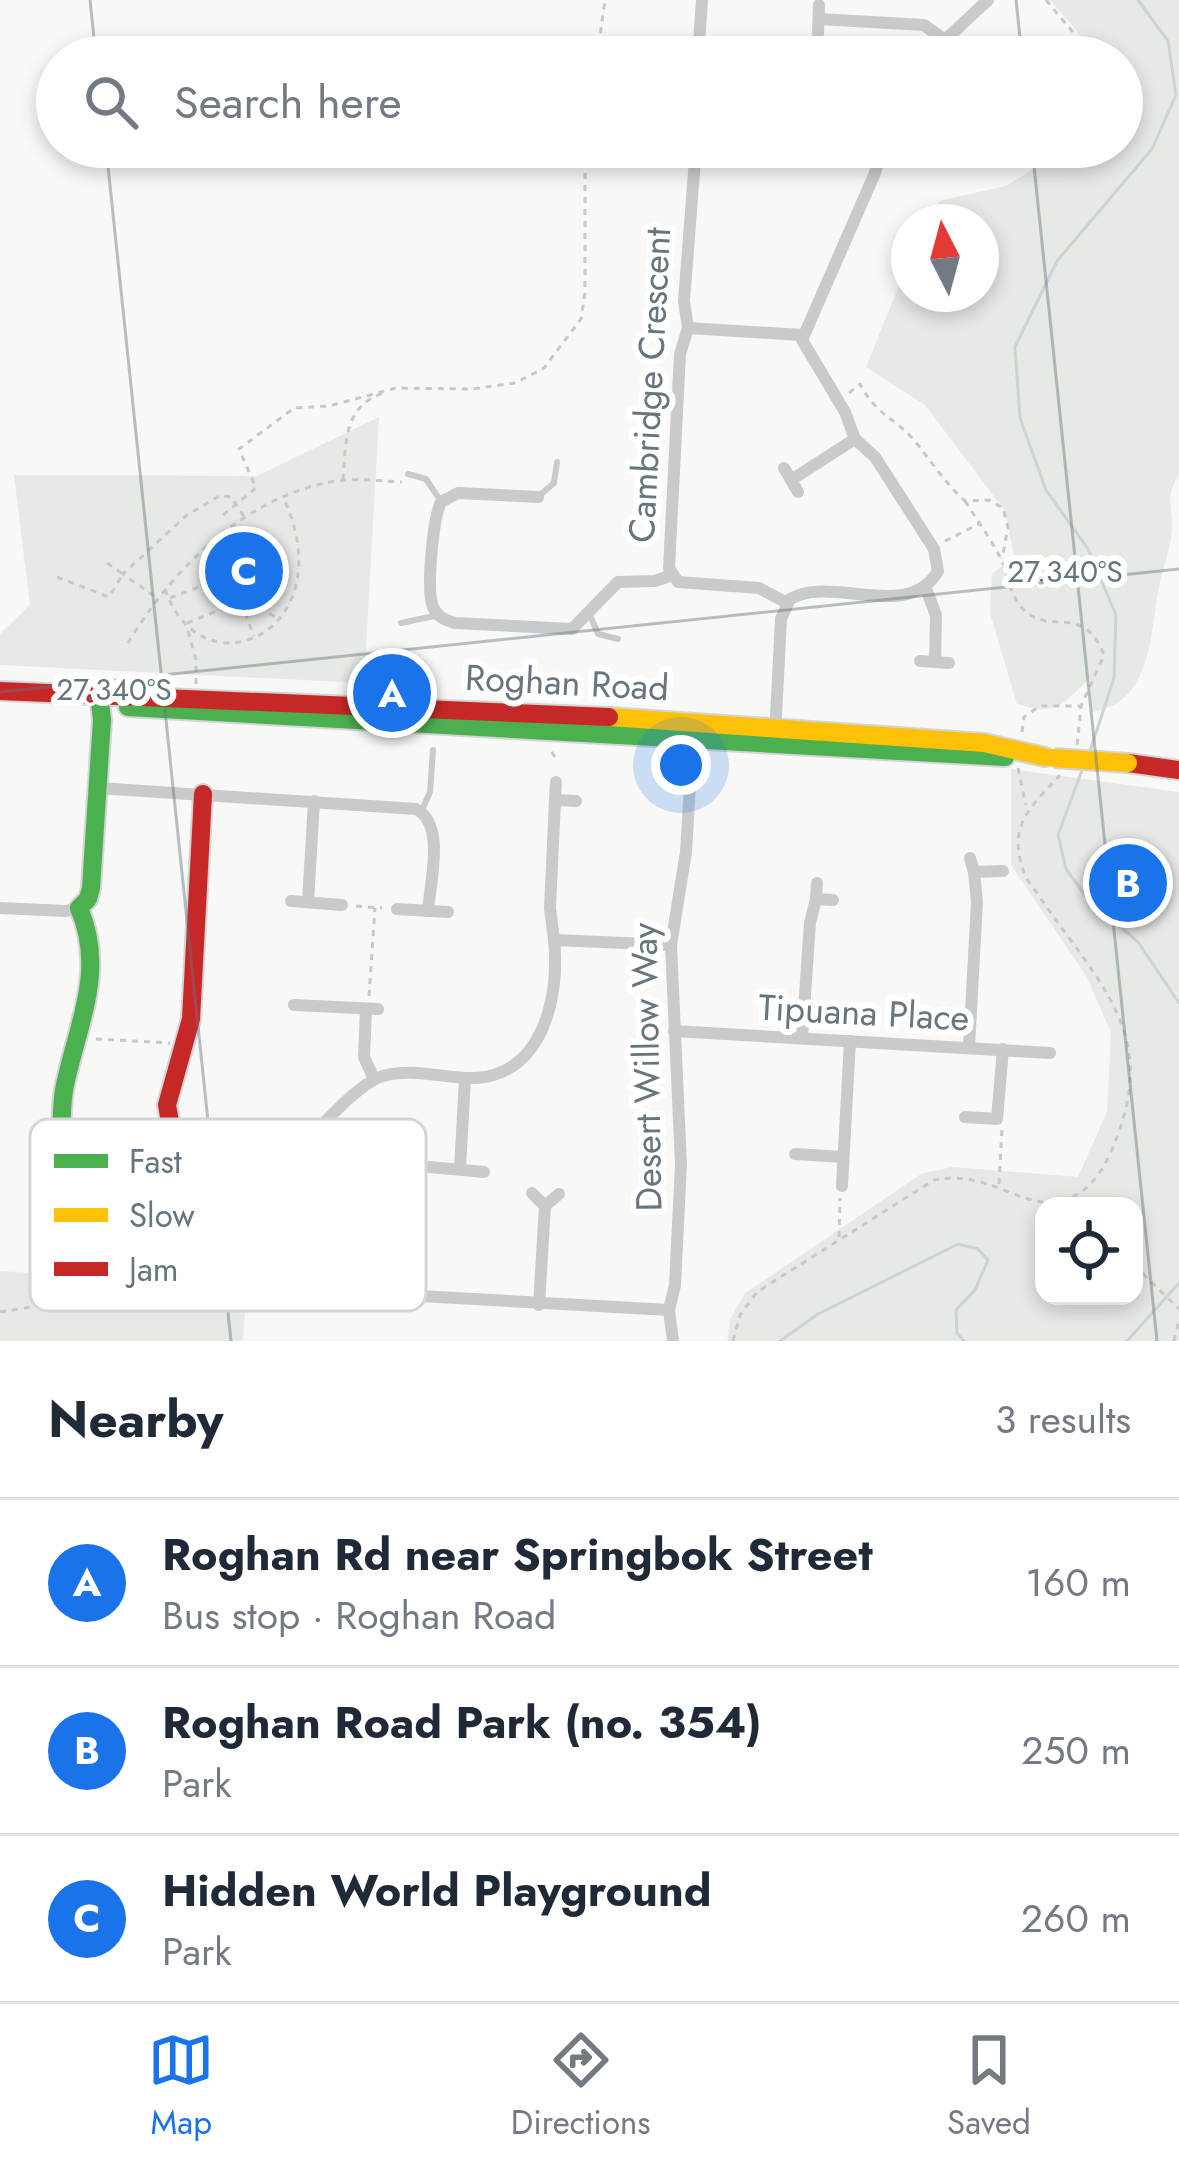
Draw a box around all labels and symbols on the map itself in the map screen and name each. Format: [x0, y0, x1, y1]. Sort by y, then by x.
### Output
north arrow [891, 204, 999, 312]
street label: Cambridge Crescent [615, 226, 683, 544]
pin: C [205, 526, 283, 616]
text: 27.340°S [1007, 550, 1123, 593]
pin: A [353, 648, 431, 738]
street label: Roghan Road [464, 651, 670, 713]
text: 27.340°S [56, 668, 172, 711]
your location [651, 735, 711, 795]
pin: B [1089, 838, 1167, 928]
street label: Desert Willow Way [617, 922, 675, 1212]
street label: Tipuana Place [757, 981, 971, 1043]
legend [30, 1119, 426, 1311]
text: Fast [129, 1138, 182, 1185]
text: Slow [129, 1192, 195, 1239]
text: Jam [125, 1246, 179, 1293]

